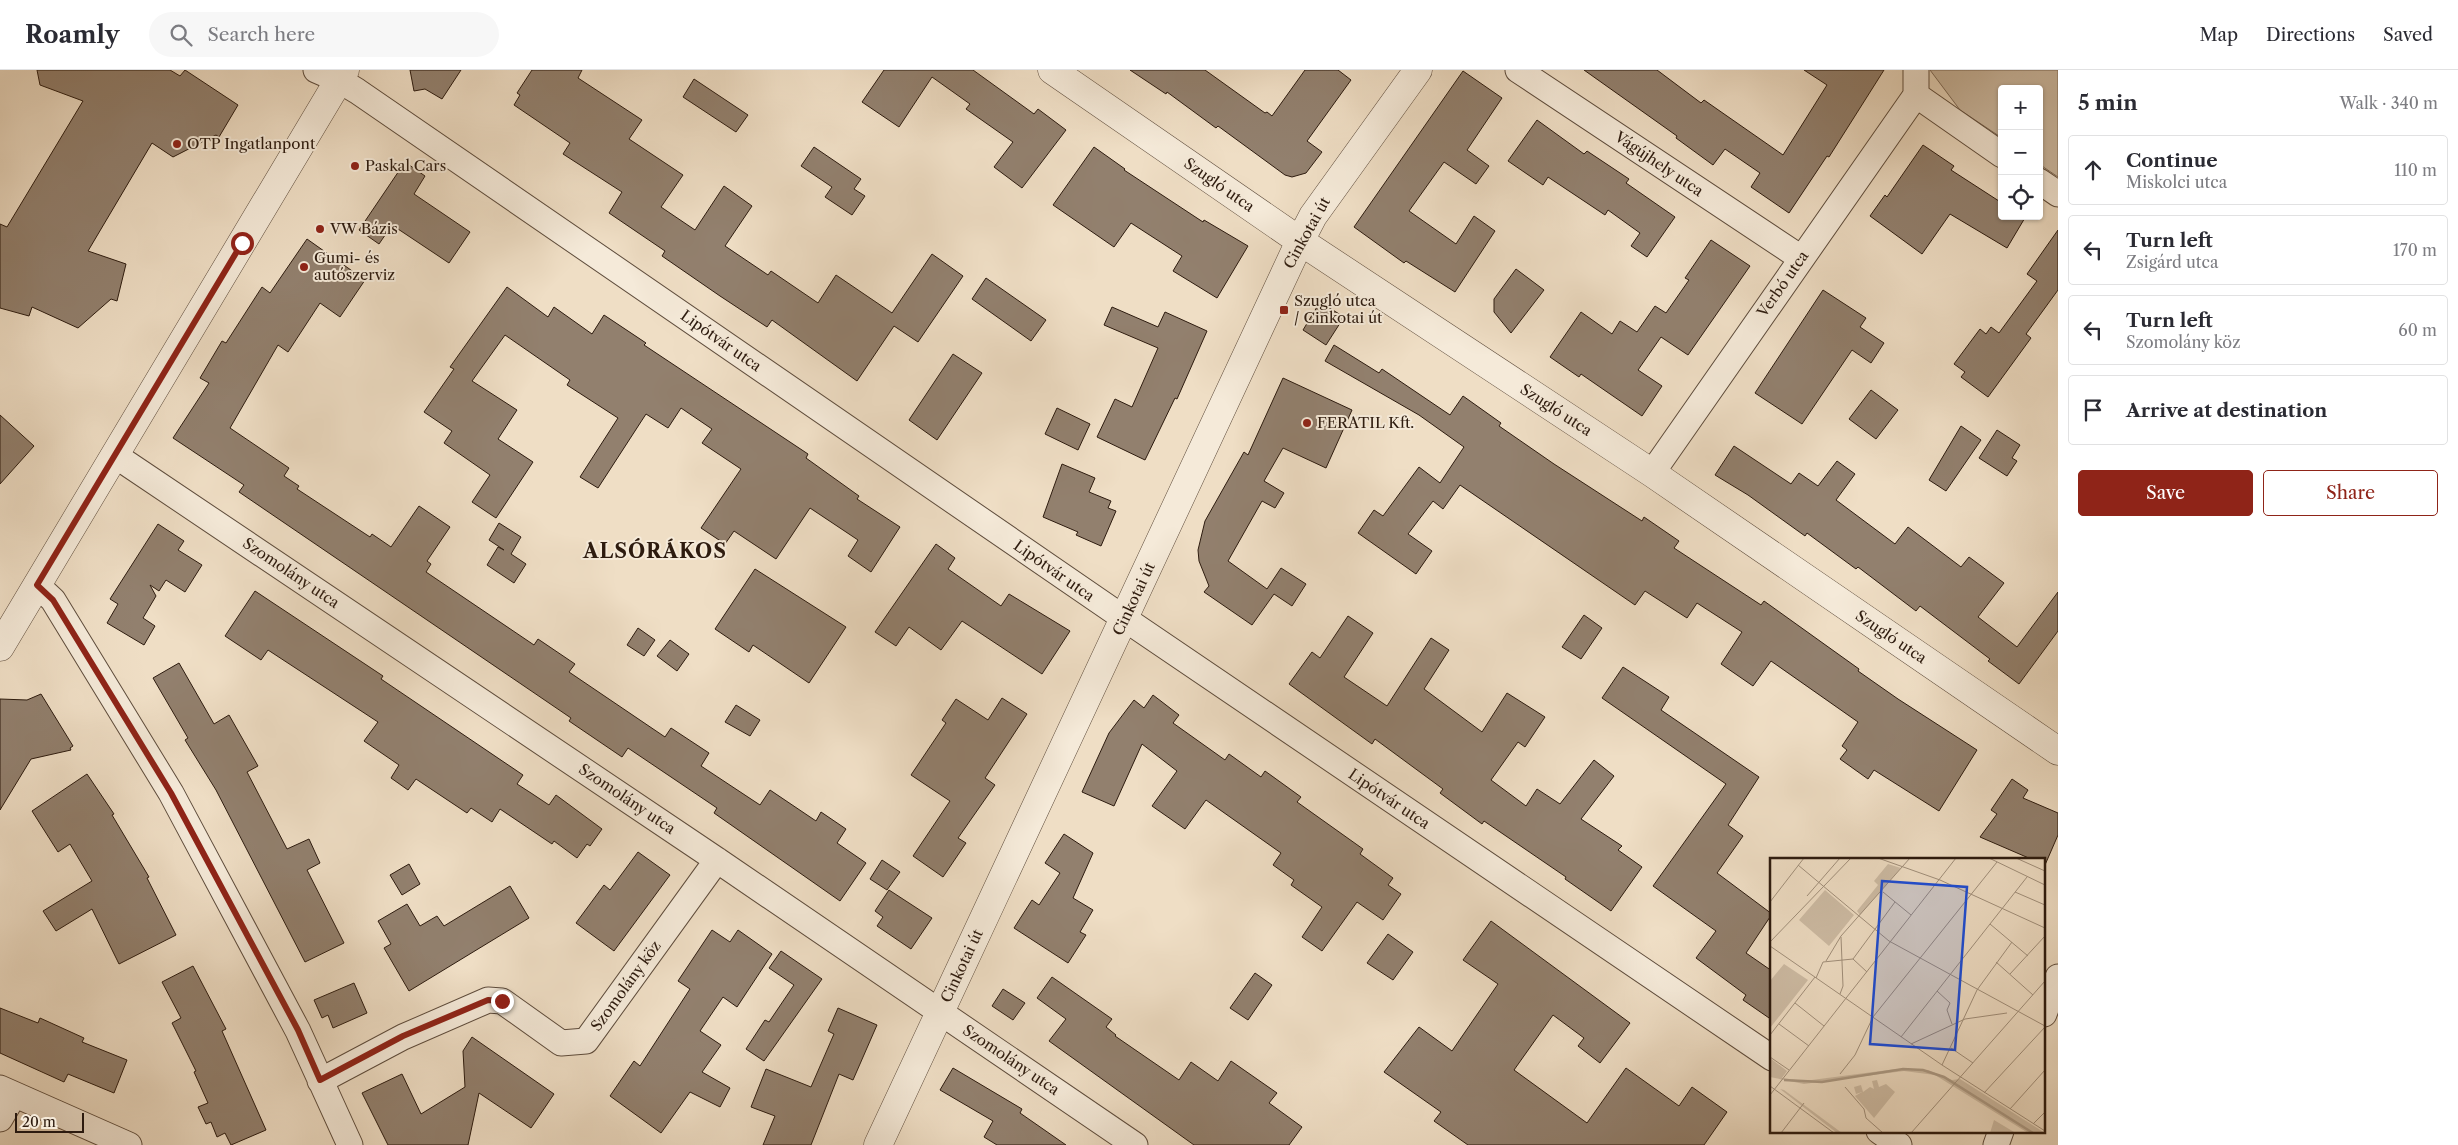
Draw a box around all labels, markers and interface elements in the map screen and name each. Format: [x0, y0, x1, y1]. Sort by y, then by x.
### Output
search box [149, 12, 499, 57]
text: Roamly [25, 20, 119, 49]
icon: search [167, 21, 195, 49]
text: Search here [207, 23, 315, 46]
text: Map [2199, 24, 2238, 46]
text: Directions [2266, 24, 2355, 46]
text: Saved [2383, 24, 2433, 46]
map controls [1998, 85, 2043, 220]
button: + [1998, 85, 2043, 130]
text: 5 min [2078, 90, 2138, 115]
text: Walk · 340 m [2339, 93, 2438, 113]
street label: Vágújhely utca [1610, 126, 1707, 200]
button: − [1998, 130, 2043, 175]
place label: OTP Ingatlanpont [187, 134, 316, 153]
marker: OTP Ingatlanpont [171, 138, 183, 150]
text: Continue [2126, 149, 2218, 172]
street label: Szugló utca [1180, 153, 1258, 216]
place label: Paskal Cars [365, 156, 446, 175]
icon: ahead [2079, 156, 2107, 184]
marker: Paskal Cars [349, 160, 361, 172]
text: 110 m [2394, 160, 2437, 180]
text: Miskolci utca [2126, 172, 2227, 192]
button: locate [1998, 175, 2043, 220]
street label: Cinkotai út [1279, 193, 1334, 272]
place label: VW Bázis [329, 219, 398, 238]
marker: VW Bázis [314, 223, 326, 235]
text: Turn left [2126, 229, 2213, 252]
route start [231, 232, 254, 255]
icon: left [2079, 236, 2107, 264]
text: 170 m [2393, 240, 2437, 260]
street label: Verbó utca [1752, 247, 1812, 321]
place label: Gumi- és autószerviz [314, 248, 395, 284]
text: Zsigárd utca [2126, 252, 2218, 272]
marker: Gumi- és autószerviz [298, 261, 310, 273]
place label: Szugló utca / Cinkotai út [1294, 291, 1383, 327]
marker: Szugló utca / Cinkotai út [1278, 304, 1290, 316]
street label: Lipótvár utca [677, 306, 765, 375]
text: Turn left [2126, 309, 2213, 332]
icon: left [2079, 316, 2107, 344]
text: 60 m [2398, 320, 2437, 340]
text: Szomolány köz [2126, 332, 2240, 352]
street label: Szugló utca [1517, 379, 1596, 440]
icon: arrive [2079, 396, 2107, 424]
text: Arrive at destination [2126, 399, 2327, 422]
place label: FERATIL Kft. [1317, 413, 1414, 432]
marker: FERATIL Kft. [1301, 417, 1313, 429]
button: Save [2078, 470, 2253, 516]
button: Share [2263, 470, 2438, 516]
street label: Szomolány utca [239, 533, 343, 612]
street label: Lipótvár utca [1010, 536, 1098, 605]
district label: ALSÓRÁKOS [582, 538, 727, 563]
street label: Cinkotai út [1108, 558, 1159, 639]
street label: Szugló utca [1852, 606, 1931, 667]
street label: Szomolány utca [575, 759, 679, 838]
street label: Lipótvár utca [1345, 764, 1434, 833]
inset map [1770, 858, 2046, 1132]
street label: Cinkotai út [936, 925, 987, 1006]
street label: Szomolány köz [586, 937, 665, 1035]
route end [491, 990, 514, 1013]
street label: Szomolány utca [959, 1020, 1063, 1099]
scale bar [15, 1110, 84, 1133]
text: 20 m [22, 1113, 56, 1131]

